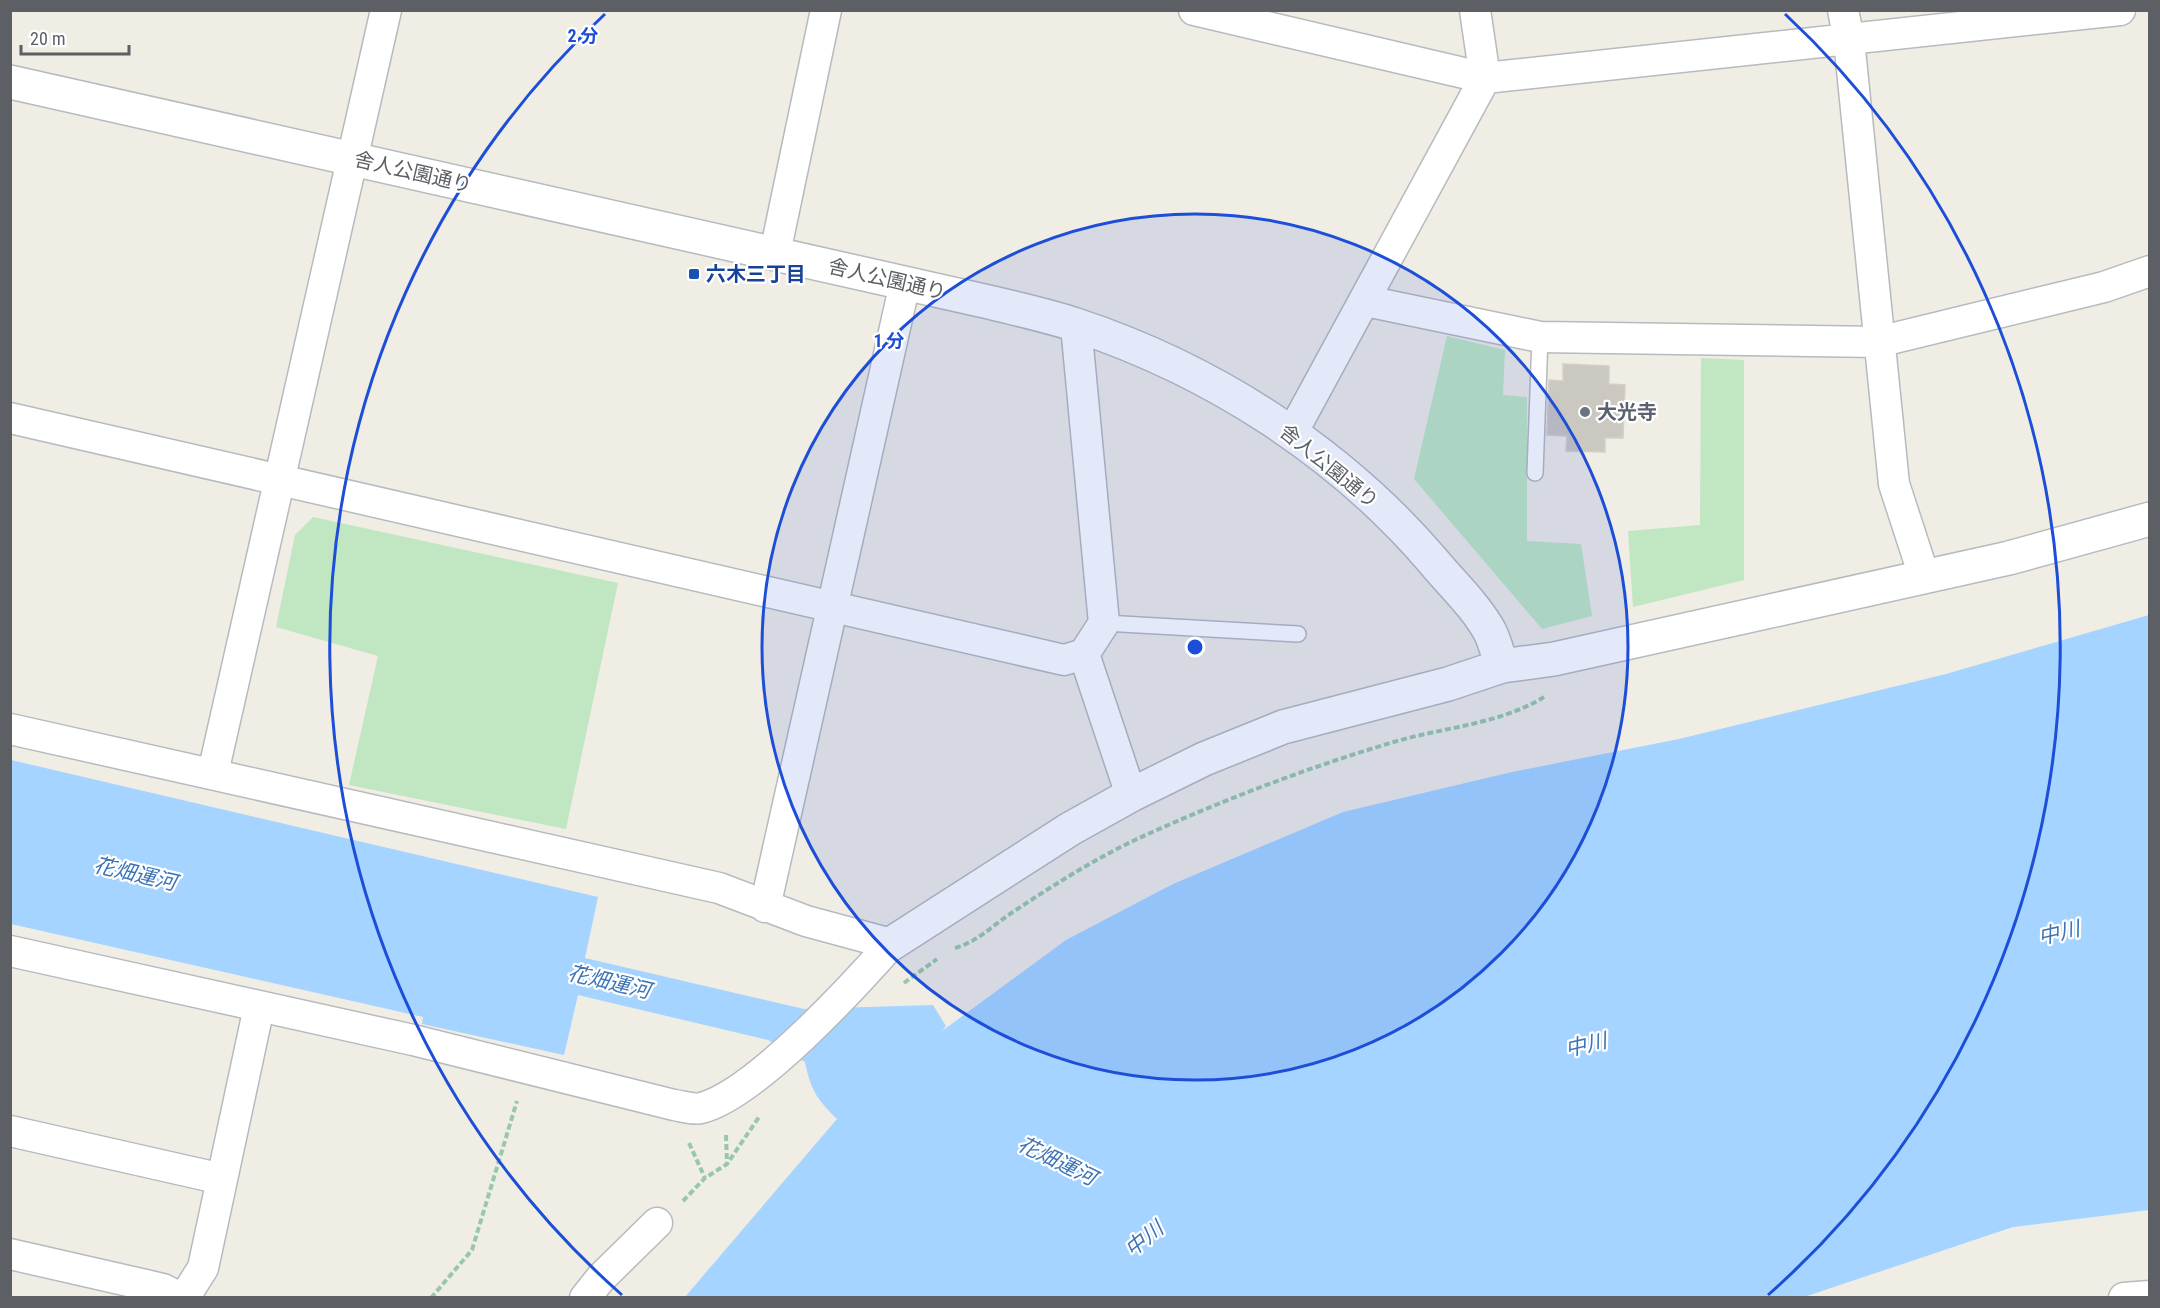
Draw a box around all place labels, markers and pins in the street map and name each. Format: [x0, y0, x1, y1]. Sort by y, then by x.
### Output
place label: 六木三丁目 [706, 262, 806, 286]
marker: 六木三丁目 [687, 267, 701, 281]
place label: 大光寺 [1597, 400, 1657, 424]
marker: 大光寺 [1578, 405, 1592, 419]
centre of rings [1185, 637, 1205, 657]

